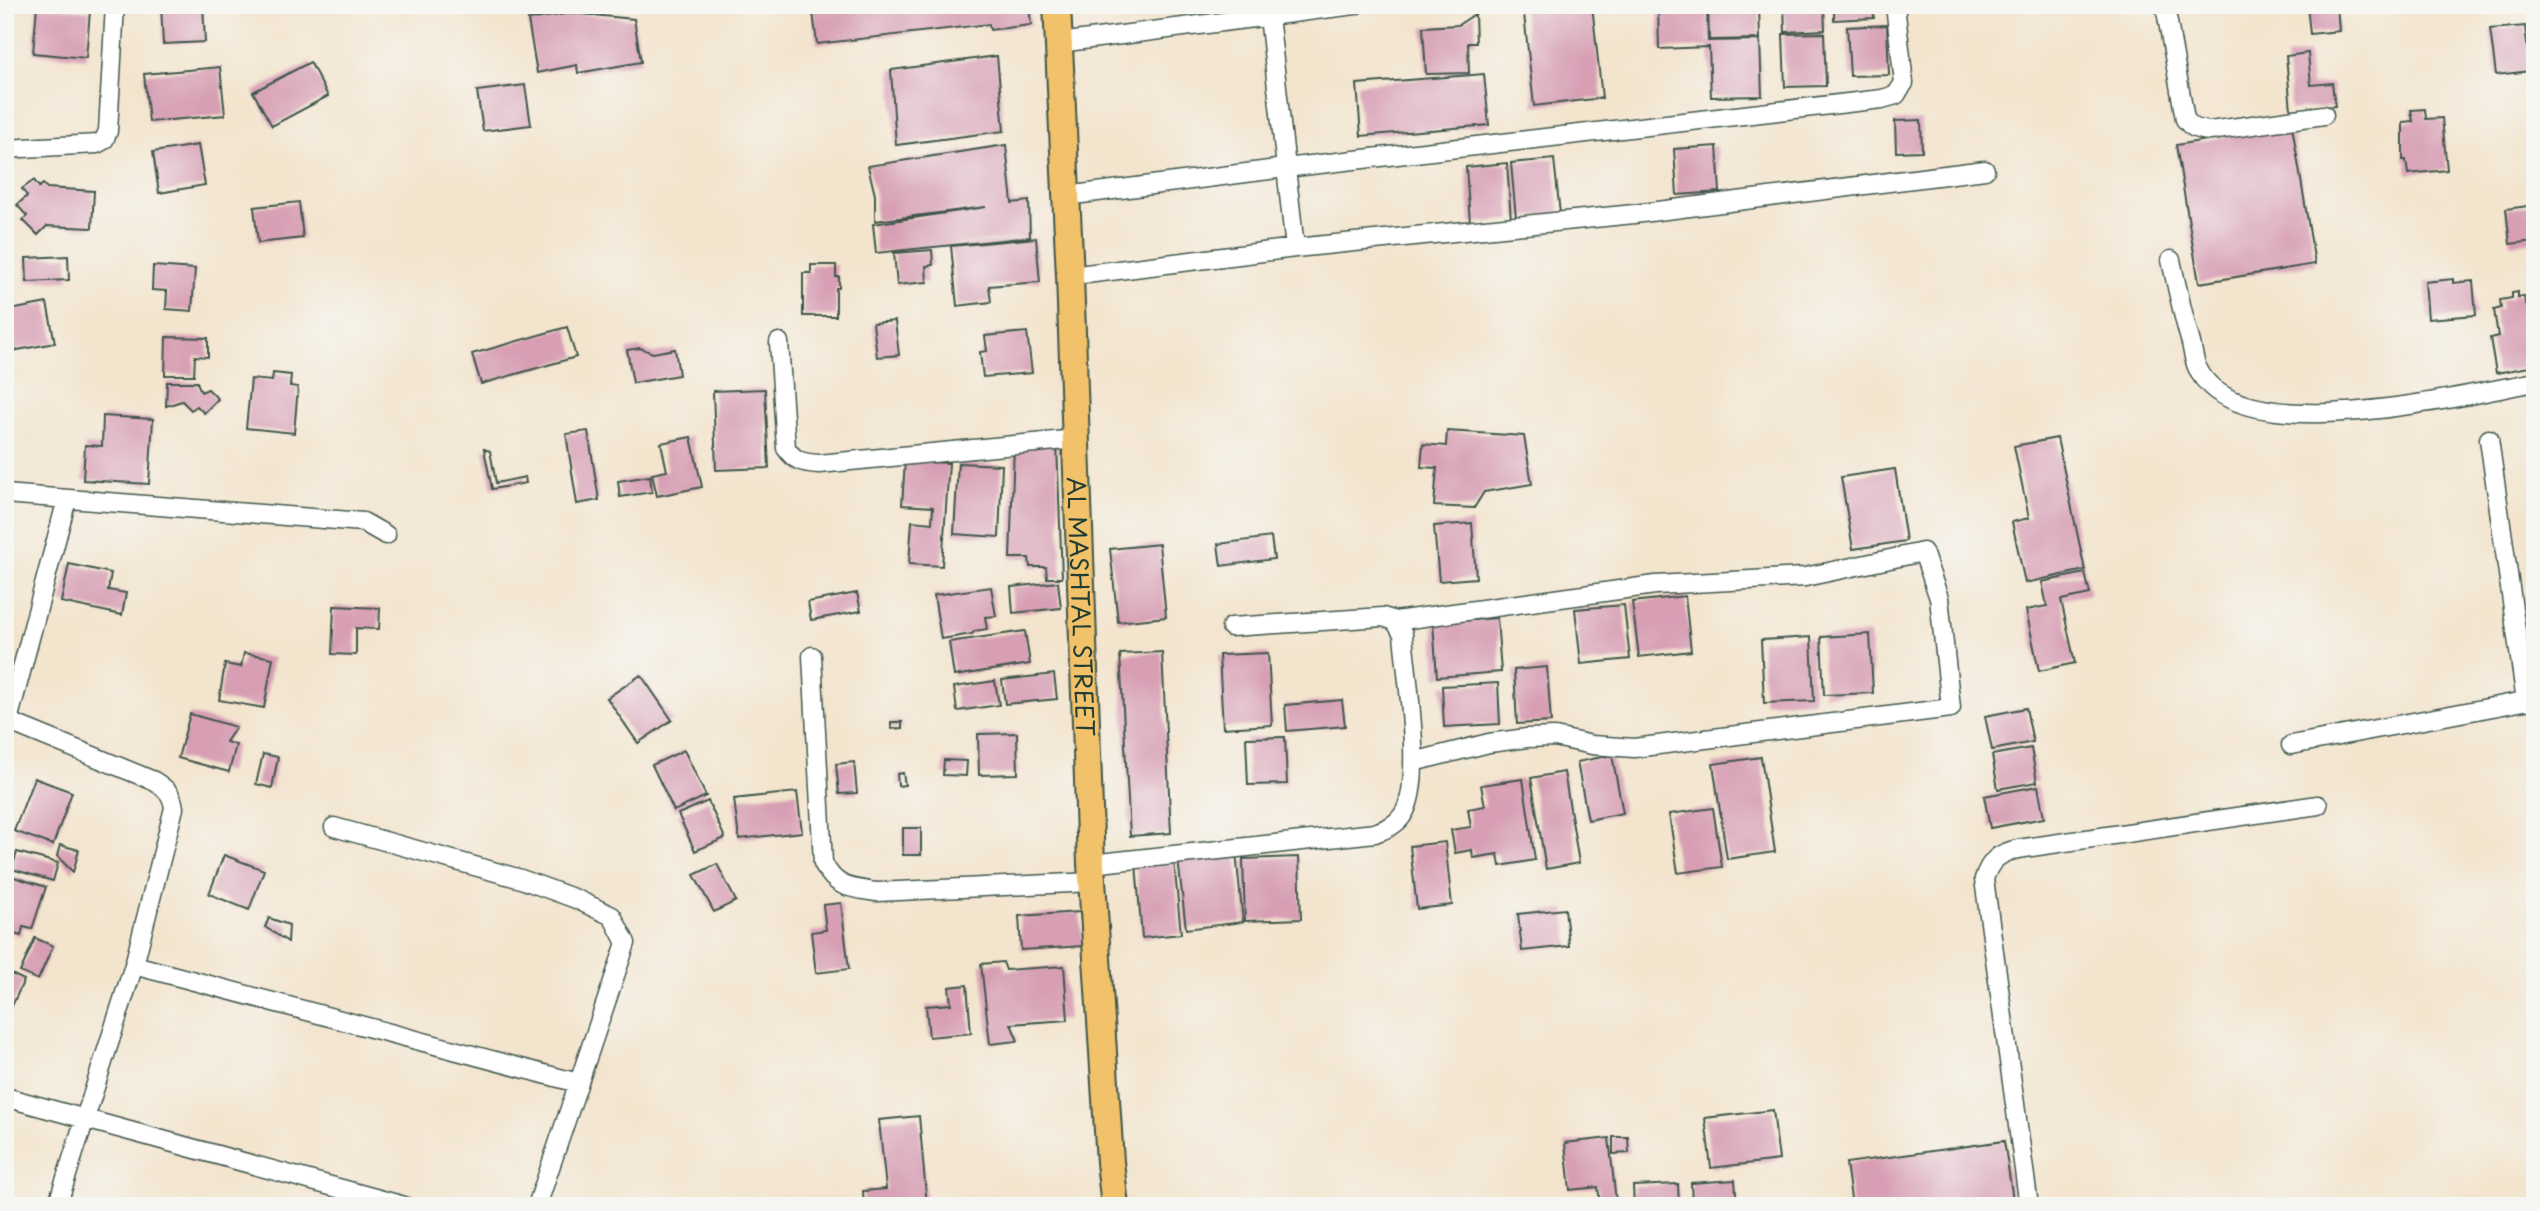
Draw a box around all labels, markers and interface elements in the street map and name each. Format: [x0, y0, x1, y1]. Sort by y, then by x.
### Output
street label: AL MASHTAL STREET [1059, 476, 1104, 737]

